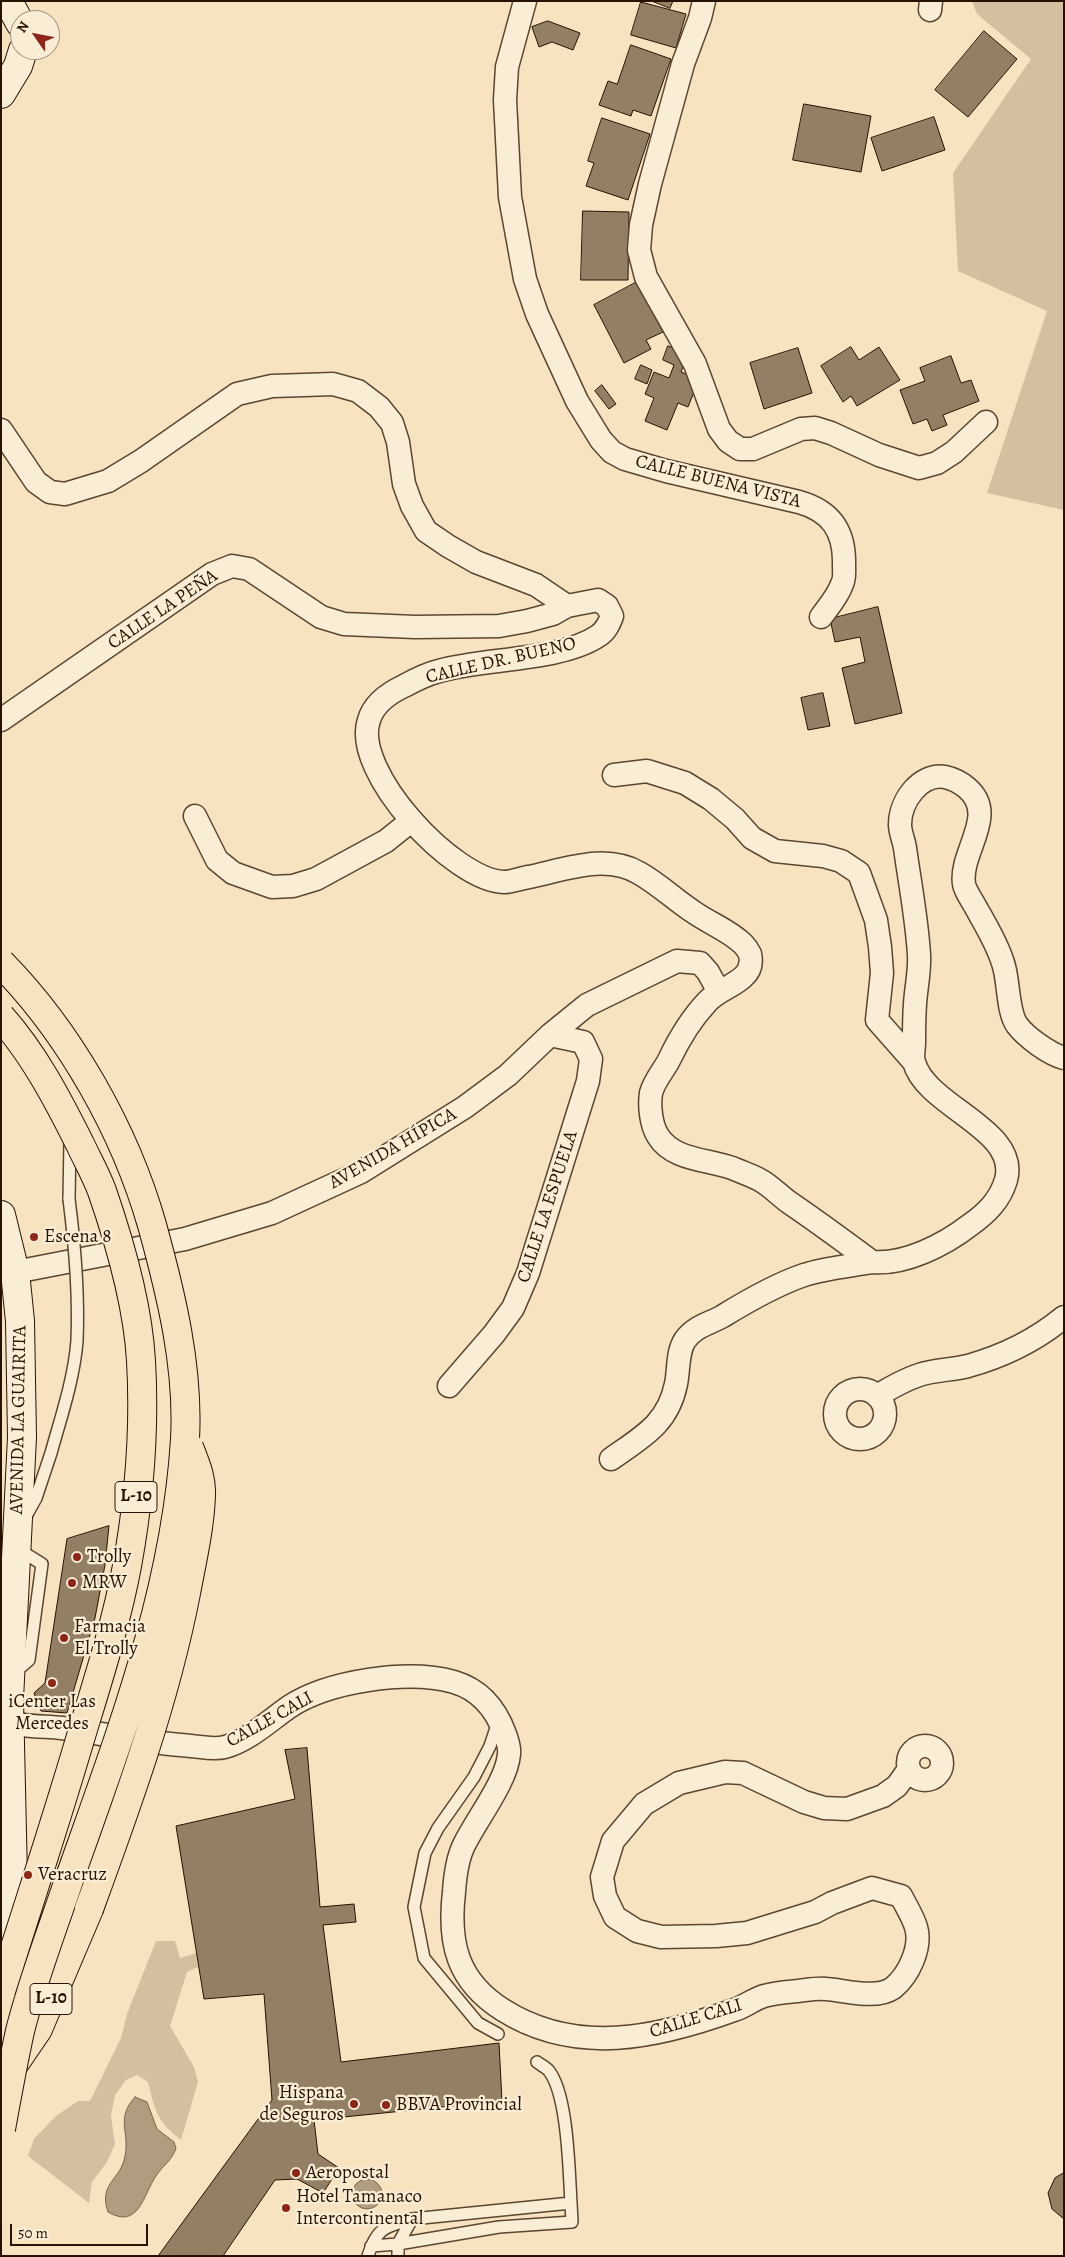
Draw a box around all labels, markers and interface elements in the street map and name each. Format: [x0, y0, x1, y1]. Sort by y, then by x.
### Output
north arrow [10, 10, 60, 60]
text: N [12, 18, 34, 37]
street label: CALLE BUENA VISTA [633, 450, 803, 514]
street label: CALLE LA PEÑA [104, 565, 222, 655]
street label: CALLE DR. BUENO [424, 633, 578, 689]
street label: AVENIDA HÍPICA [325, 1103, 461, 1195]
street label: CALLE LA ESPUELA [513, 1128, 583, 1286]
place label: Escena 8 [44, 1226, 111, 1248]
marker: Escena 8 [28, 1231, 40, 1243]
street label: AVENIDA LA GUAIRITA [6, 1325, 32, 1515]
road number: L-10 [115, 1481, 157, 1512]
place label: Trolly [87, 1546, 131, 1568]
marker: Trolly [71, 1551, 83, 1563]
place label: MRW [82, 1572, 127, 1594]
marker: MRW [66, 1577, 78, 1589]
place label: Farmacia El Trolly [74, 1616, 146, 1660]
marker: Farmacia El Trolly [58, 1632, 70, 1644]
marker: iCenter Las Mercedes [46, 1677, 58, 1689]
street label: CALLE CALI [223, 1687, 317, 1753]
place label: iCenter Las Mercedes [8, 1691, 96, 1735]
place label: Veracruz [38, 1864, 107, 1886]
marker: Veracruz [22, 1869, 34, 1881]
road number: L-10 [30, 1984, 72, 2015]
street label: CALLE CALI [647, 1994, 745, 2044]
place label: Hispana de Seguros [260, 2082, 344, 2126]
place label: BBVA Provincial [396, 2094, 522, 2116]
marker: Hispana de Seguros [348, 2098, 360, 2110]
marker: BBVA Provincial [380, 2099, 392, 2111]
place label: Aeropostal [306, 2162, 389, 2184]
marker: Aeropostal [290, 2167, 302, 2179]
place label: Hotel Tamanaco Intercontinental [296, 2186, 423, 2230]
marker: Hotel Tamanaco Intercontinental [280, 2202, 292, 2214]
scale bar [12, 2214, 150, 2246]
text: 50 m [18, 2223, 48, 2243]

